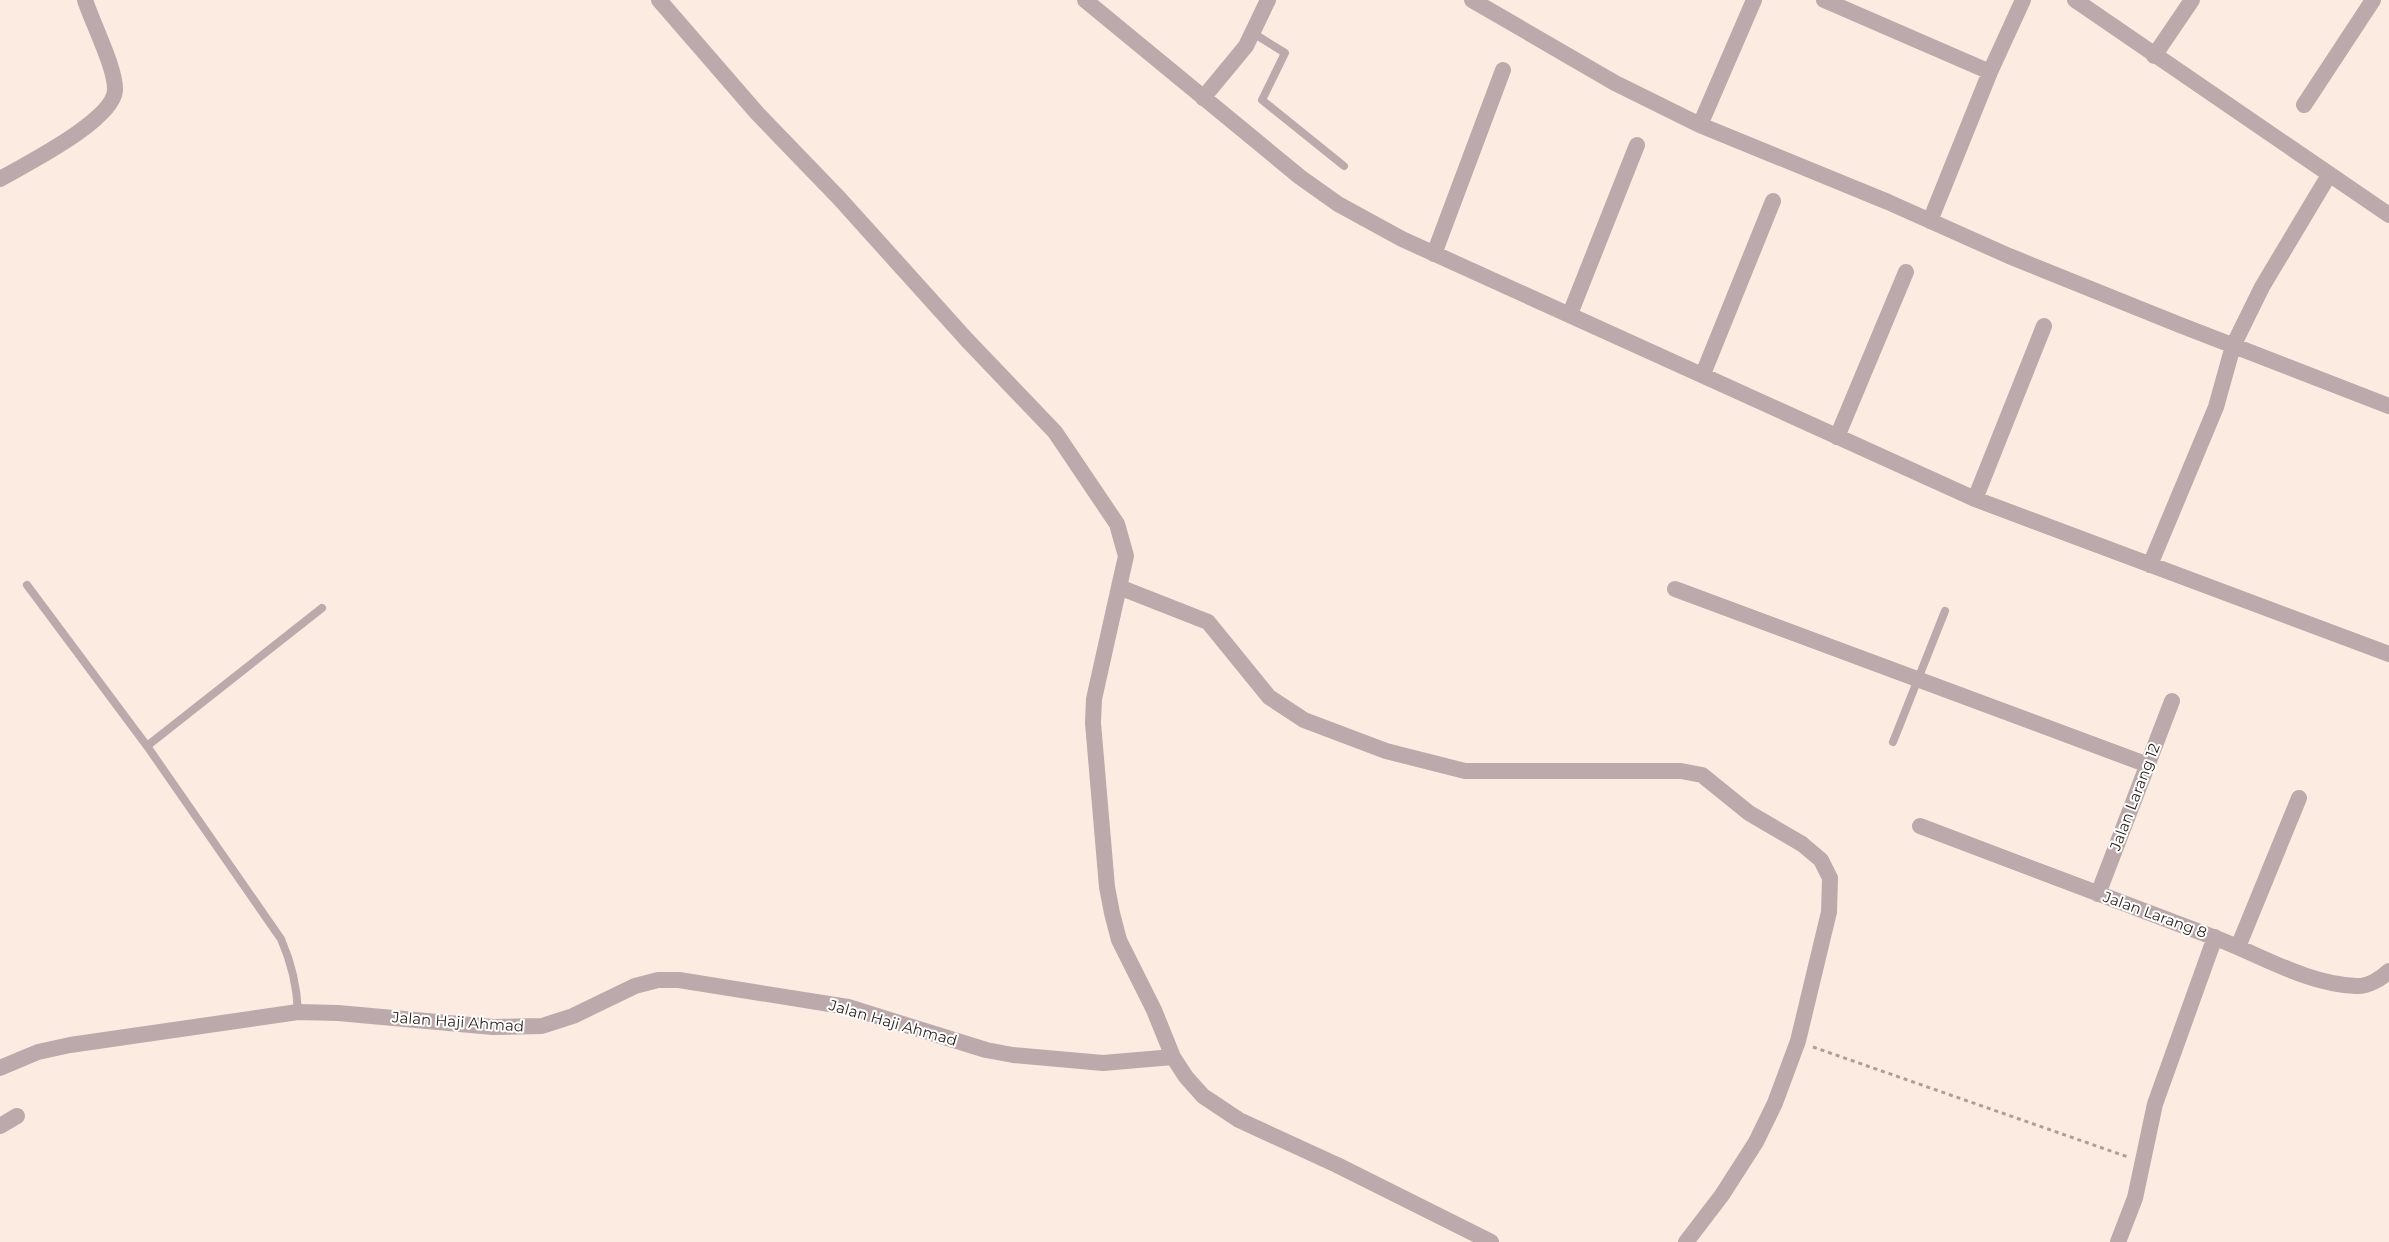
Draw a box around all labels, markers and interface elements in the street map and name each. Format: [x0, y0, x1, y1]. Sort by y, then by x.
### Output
street label: Jalan Larang 12 [2105, 740, 2164, 854]
street label: Jalan Larang 8 [2100, 887, 2210, 942]
street label: Jalan Haji Ahmad [826, 995, 959, 1050]
street label: Jalan Haji Ahmad [390, 1007, 525, 1036]

